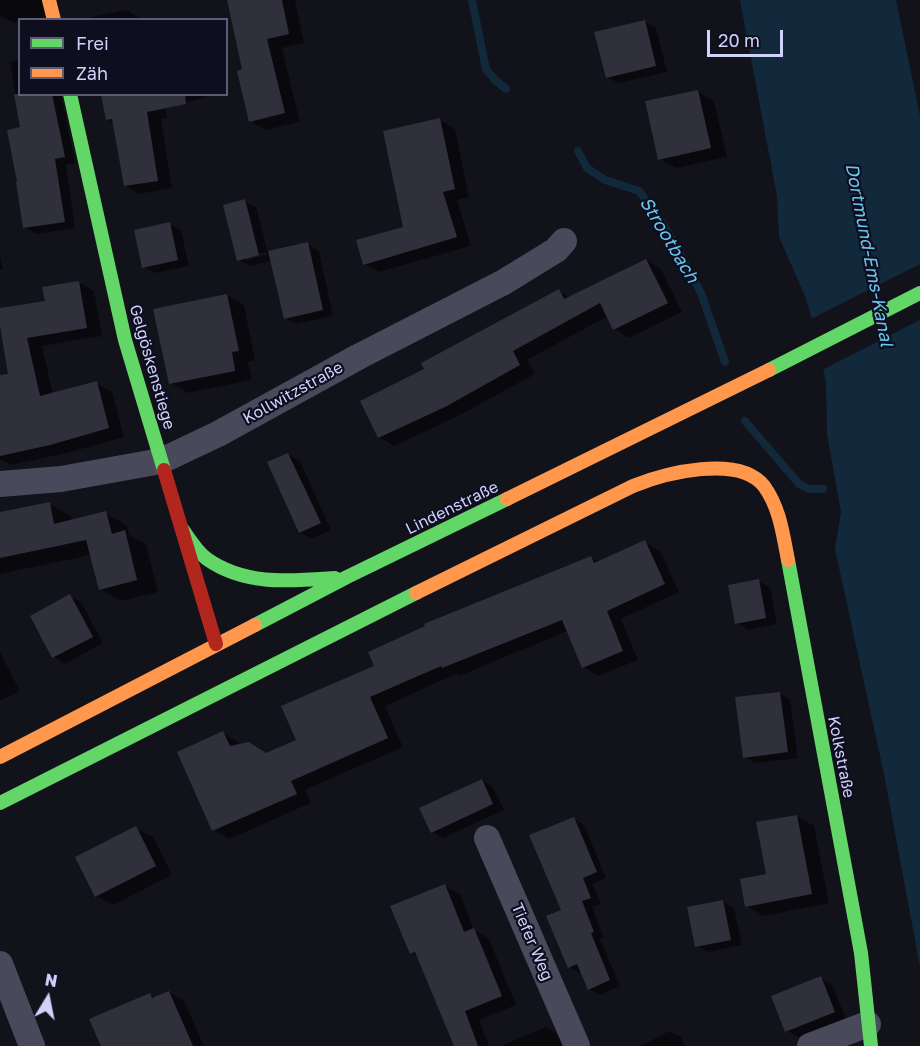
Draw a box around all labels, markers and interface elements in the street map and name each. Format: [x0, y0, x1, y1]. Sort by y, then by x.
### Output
legend [18, 18, 228, 96]
scale bar [710, 18, 786, 56]
text: 20 m [718, 29, 760, 51]
text: Frei [76, 32, 109, 54]
text: Zäh [76, 62, 108, 84]
water label: Dortmund-Ems-Kanal [841, 161, 897, 349]
water label: Strootbach [635, 193, 703, 287]
street label: Gelgöskenstiege [125, 302, 179, 432]
street label: Kollwitzstraße [240, 358, 346, 428]
street label: Lindenstraße [403, 477, 501, 539]
street label: Kolkstraße [824, 714, 858, 800]
street label: Tiefer Weg [507, 900, 557, 984]
north arrow [18, 968, 78, 1028]
text: N [43, 969, 59, 991]

